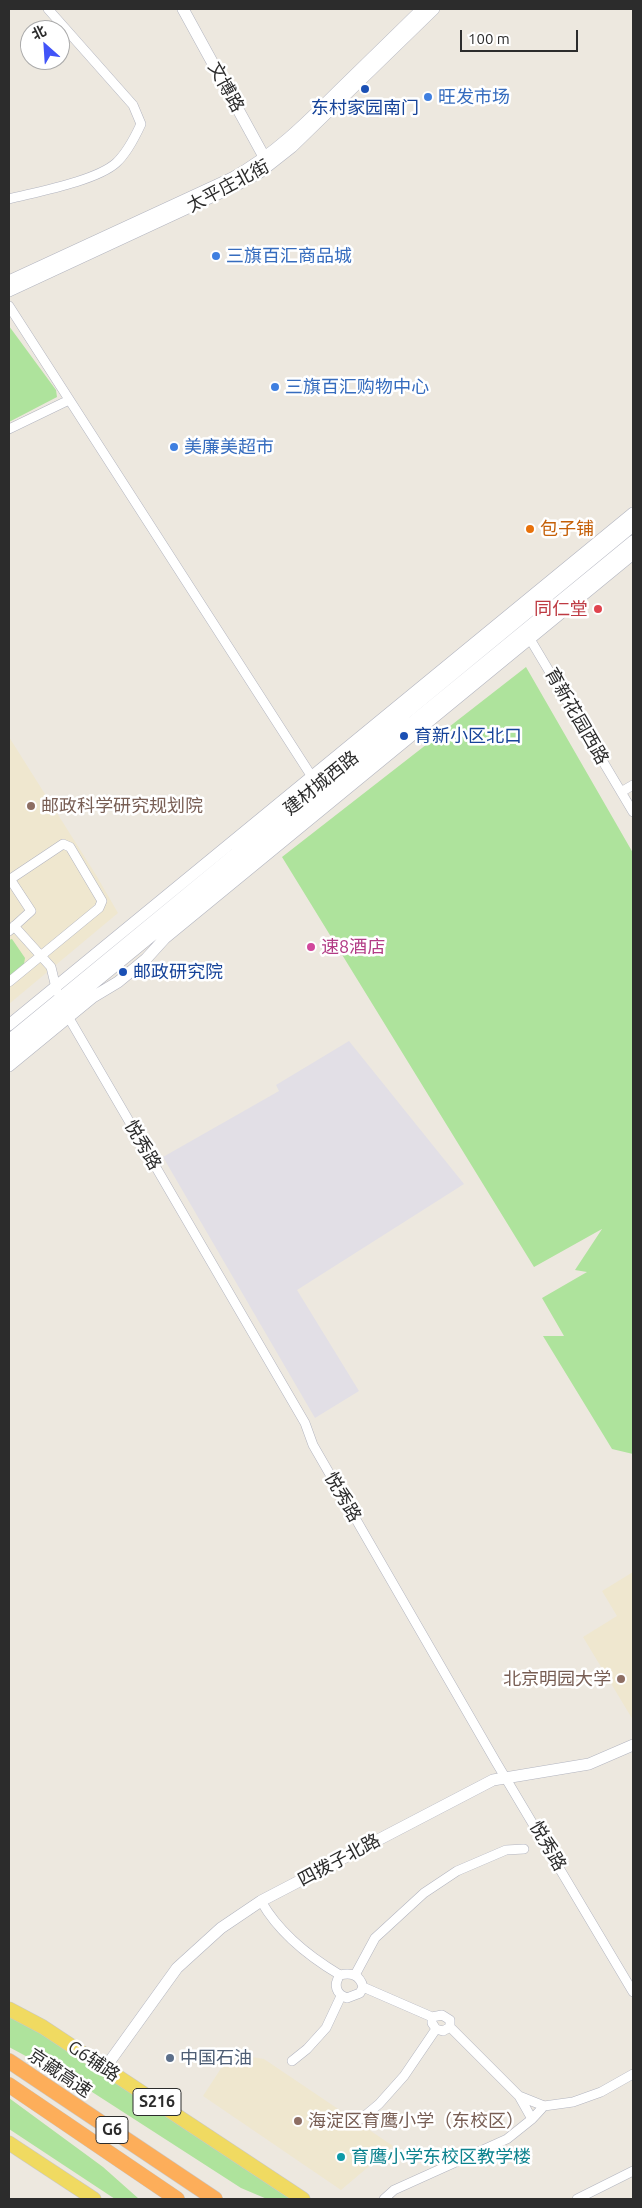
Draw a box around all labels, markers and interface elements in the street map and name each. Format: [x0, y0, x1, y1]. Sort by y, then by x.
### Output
north arrow [20, 20, 70, 70]
scale bar [462, 20, 580, 52]
text: 北 [29, 22, 49, 43]
text: 100 m [468, 30, 510, 47]
street label: 文博路 [203, 58, 249, 116]
marker: 东村家园南门 [359, 83, 371, 95]
place label: 旺发市场 [438, 86, 510, 108]
marker: 旺发市场 [422, 91, 434, 103]
place label: 东村家园南门 [311, 97, 419, 119]
street label: 太平庄北街 [183, 155, 273, 217]
place label: 三旗百汇商品城 [226, 245, 352, 267]
marker: 三旗百汇商品城 [210, 250, 222, 262]
place label: 三旗百汇购物中心 [285, 376, 429, 398]
marker: 三旗百汇购物中心 [269, 381, 281, 393]
place label: 美廉美超市 [184, 436, 274, 458]
marker: 美廉美超市 [168, 441, 180, 453]
place label: 包子铺 [540, 518, 594, 540]
marker: 包子铺 [524, 523, 536, 535]
place label: 同仁堂 [534, 598, 588, 620]
marker: 同仁堂 [592, 603, 604, 615]
street label: 育新花园西路 [541, 664, 613, 768]
place label: 育新小区北口 [414, 725, 522, 747]
marker: 育新小区北口 [398, 730, 410, 742]
street label: 建材城西路 [279, 746, 363, 820]
place label: 邮政科学研究规划院 [41, 795, 203, 817]
marker: 邮政科学研究规划院 [25, 800, 37, 812]
place label: 速8酒店 [321, 936, 385, 958]
marker: 速8酒店 [305, 941, 317, 953]
place label: 邮政研究院 [133, 961, 223, 983]
marker: 邮政研究院 [117, 966, 129, 978]
street label: 悦秀路 [120, 1116, 166, 1174]
street label: 悦秀路 [320, 1468, 366, 1526]
place label: 北京明园大学 [503, 1668, 611, 1690]
marker: 北京明园大学 [615, 1673, 627, 1685]
street label: 悦秀路 [525, 1817, 571, 1875]
street label: 四拨子北路 [294, 1829, 384, 1891]
street label: G6辅路 [64, 2036, 124, 2086]
street label: 京藏高速 [24, 2044, 96, 2102]
place label: 中国石油 [180, 2047, 252, 2069]
marker: 中国石油 [164, 2052, 176, 2064]
road number: S216 [133, 2088, 181, 2116]
place label: 海淀区育鹰小学（东校区） [308, 2110, 524, 2132]
marker: 海淀区育鹰小学（东校区） [292, 2115, 304, 2127]
road number: G6 [96, 2116, 128, 2144]
place label: 育鹰小学东校区教学楼 [351, 2146, 531, 2168]
marker: 育鹰小学东校区教学楼 [335, 2151, 347, 2163]

